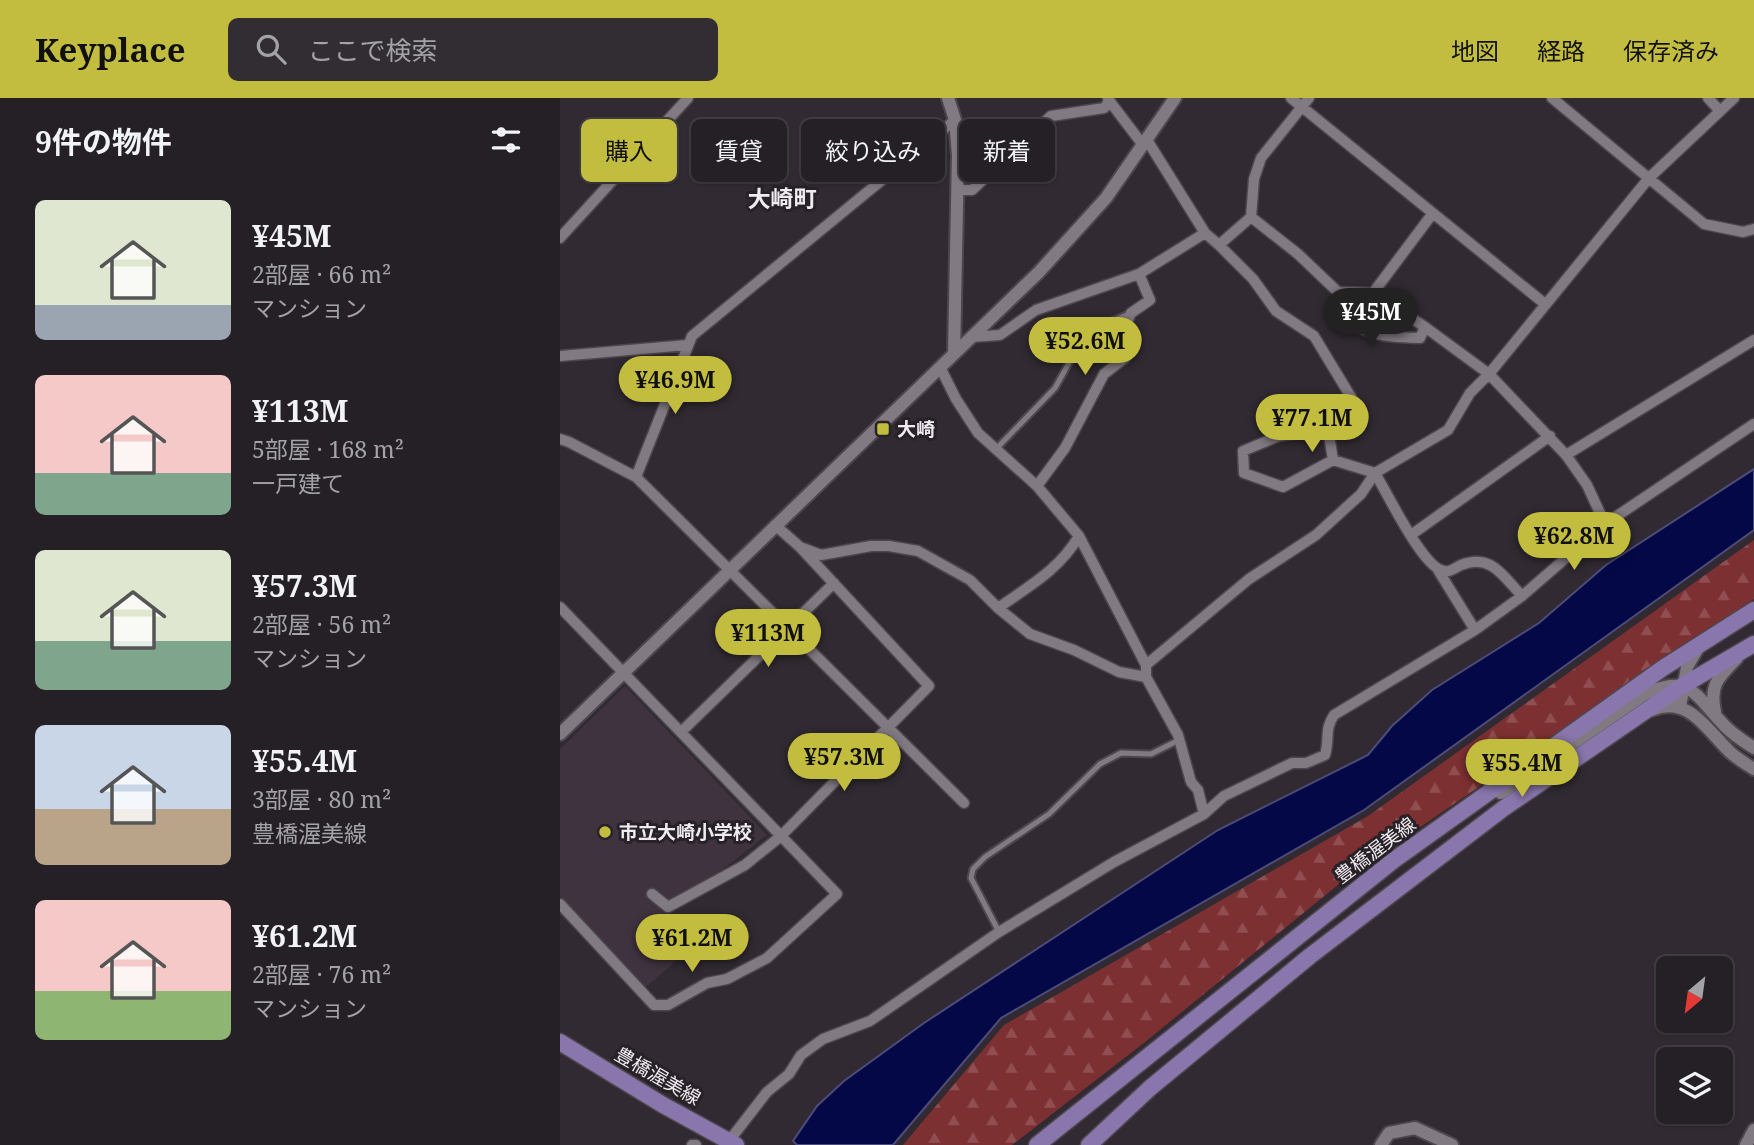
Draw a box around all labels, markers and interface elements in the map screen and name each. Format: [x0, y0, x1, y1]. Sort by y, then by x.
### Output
search box [228, 18, 718, 81]
text: Keyplace [35, 27, 186, 72]
icon: search [252, 30, 290, 68]
text: ここで検索 [308, 32, 438, 68]
text: 地図 [1451, 34, 1499, 67]
text: 経路 [1537, 34, 1585, 67]
text: 保存済み [1623, 34, 1719, 67]
chip: 購入 [581, 119, 677, 182]
chip: 賃貸 [691, 119, 787, 182]
chip: 絞り込み [801, 119, 945, 182]
chip: 新着 [959, 119, 1055, 182]
text: 9件の物件 [35, 121, 172, 162]
icon: filters [487, 121, 525, 159]
district label: 大崎町 [748, 182, 817, 214]
text: ¥45M [252, 215, 331, 256]
icon: home [91, 228, 175, 312]
text: 2部屋 · 66 m² [252, 258, 391, 290]
pin: ¥45M [1330, 288, 1412, 348]
text: マンション [252, 292, 367, 324]
text: ¥45M [1341, 295, 1401, 327]
pin: ¥52.6M [1028, 317, 1142, 377]
text: ¥52.6M [1045, 324, 1125, 356]
pin: ¥46.9M [618, 356, 732, 416]
text: ¥46.9M [635, 363, 715, 395]
text: ¥113M [252, 390, 348, 431]
pin: ¥77.1M [1255, 394, 1369, 454]
text: ¥77.1M [1272, 401, 1352, 433]
icon: home [91, 403, 175, 487]
place label: 大崎 [897, 416, 935, 442]
marker: 大崎 [875, 421, 891, 437]
text: 5部屋 · 168 m² [252, 433, 404, 465]
text: 一戸建て [252, 467, 344, 499]
pin: ¥62.8M [1517, 512, 1631, 572]
text: ¥62.8M [1534, 519, 1614, 551]
text: ¥57.3M [252, 565, 357, 606]
icon: home [91, 578, 175, 662]
text: 2部屋 · 56 m² [252, 608, 391, 640]
pin: ¥113M [719, 610, 817, 669]
text: ¥113M [731, 616, 805, 648]
text: マンション [252, 642, 367, 674]
pin: ¥57.3M [787, 734, 901, 793]
text: ¥55.4M [252, 740, 357, 781]
text: ¥57.3M [804, 740, 884, 772]
pin: ¥55.4M [1465, 740, 1579, 799]
text: ¥55.4M [1482, 746, 1562, 778]
icon: home [91, 753, 175, 837]
text: 3部屋 · 80 m² [252, 783, 391, 815]
street label: 豊橋渥美線 [1329, 811, 1421, 889]
text: 豊橋渥美線 [252, 817, 367, 849]
place label: 市立大崎小学校 [619, 819, 752, 845]
marker: 市立大崎小学校 [597, 824, 613, 840]
pin: ¥61.2M [635, 914, 749, 974]
text: ¥61.2M [252, 915, 357, 956]
text: ¥61.2M [652, 921, 732, 953]
icon: home [91, 928, 175, 1012]
north arrow [1656, 956, 1732, 1032]
map controls [1656, 956, 1733, 1124]
text: 2部屋 · 76 m² [252, 958, 391, 990]
text: マンション [252, 992, 367, 1024]
street label: 豊橋渥美線 [610, 1041, 706, 1111]
button: layers [1656, 1047, 1733, 1124]

